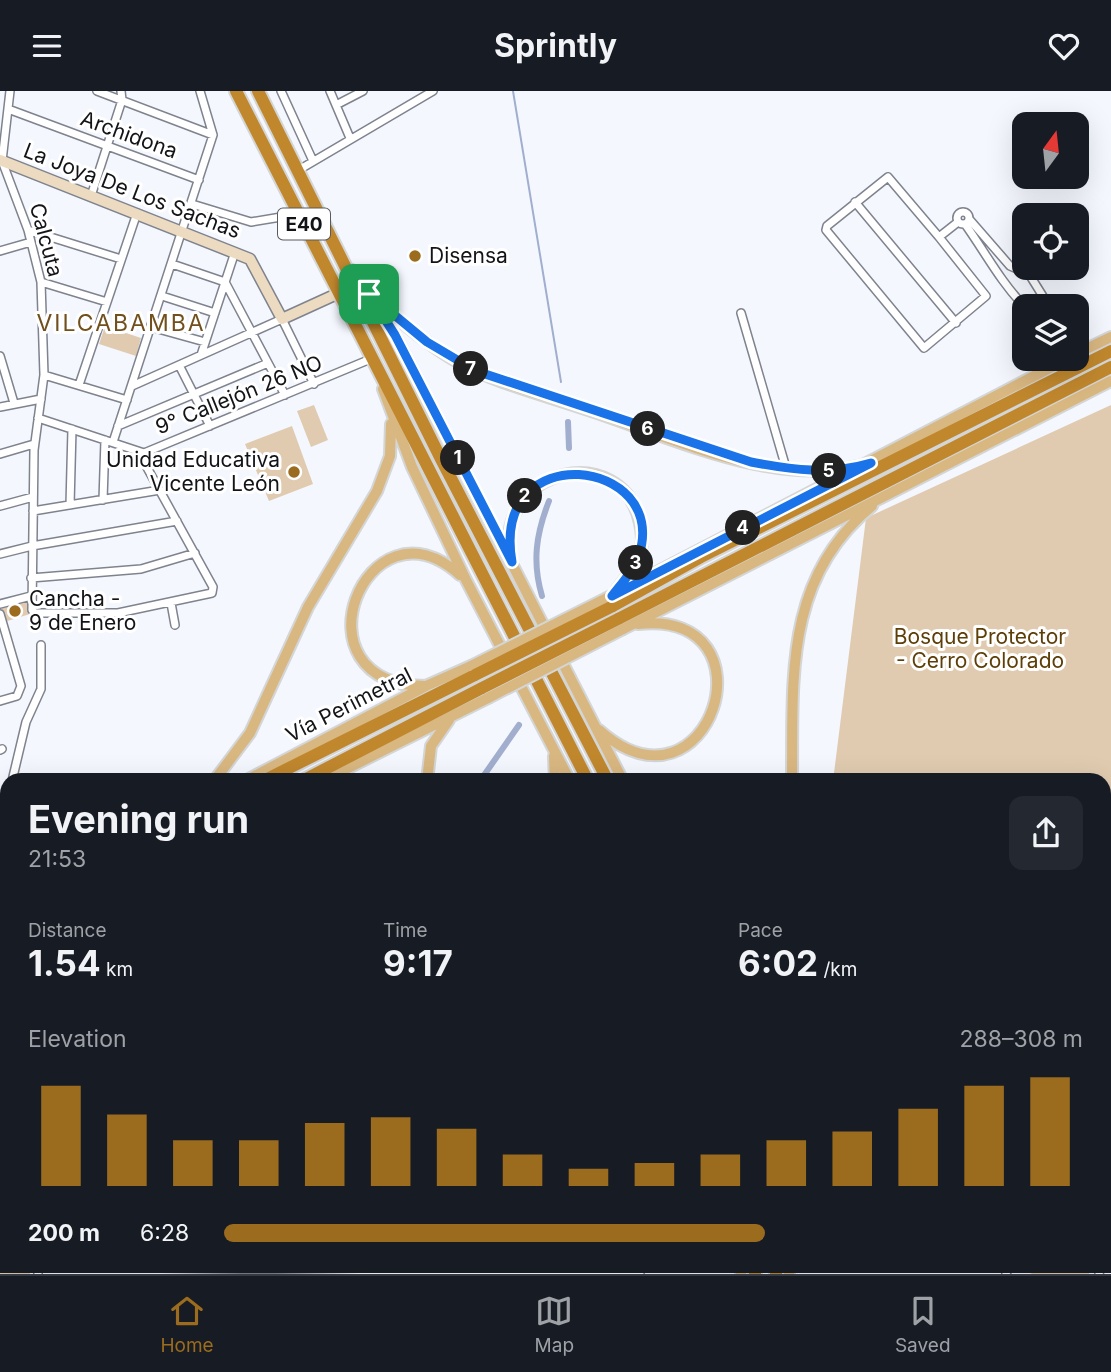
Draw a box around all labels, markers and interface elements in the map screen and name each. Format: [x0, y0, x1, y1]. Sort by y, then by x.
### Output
text: Sprintly [494, 26, 617, 65]
icon: menu [28, 27, 66, 65]
icon: heart [1045, 27, 1083, 65]
street label: Archidona [77, 105, 181, 164]
north arrow [1012, 112, 1088, 189]
map controls [1012, 112, 1089, 371]
street label: La Joya De Los Sachas [20, 138, 244, 243]
street label: Calcuta [25, 200, 68, 280]
button: locate [1012, 203, 1089, 280]
road number: E40 [278, 209, 330, 239]
place label: Disensa [429, 243, 508, 268]
marker: Disensa [407, 248, 423, 264]
pin [339, 264, 399, 324]
icon: arrive [350, 275, 388, 313]
button: layers [1012, 294, 1089, 371]
district label: VILCABAMBA [36, 309, 206, 337]
street label: 9° Callejón 26 NO [152, 350, 326, 439]
pin: 7 [454, 351, 489, 387]
text: 7 [465, 357, 476, 380]
pin: 6 [630, 411, 666, 447]
text: 6 [641, 417, 654, 440]
pin: 1 [440, 441, 476, 475]
text: 1 [453, 446, 462, 469]
place label: Unidad Educativa Vicente León [106, 447, 280, 496]
pin: 5 [812, 453, 846, 489]
text: 5 [822, 459, 835, 482]
marker: Unidad Educativa Vicente León [286, 464, 302, 480]
pin: 2 [508, 479, 542, 513]
text: 2 [519, 484, 530, 507]
pin: 4 [726, 511, 760, 545]
text: 4 [736, 516, 749, 539]
pin: 3 [618, 545, 654, 581]
text: 3 [629, 551, 642, 574]
place label: Cancha - 9 de Enero [29, 586, 136, 635]
marker: Cancha - 9 de Enero [7, 603, 23, 619]
park label: Bosque Protector - Cerro Colorado [894, 624, 1066, 673]
street label: Vía Perimetral [281, 662, 416, 747]
text: Evening run [28, 796, 249, 842]
button: share [1009, 796, 1083, 870]
text: 21:53 [28, 845, 86, 873]
text: Distance [28, 919, 106, 942]
text: Time [383, 919, 428, 942]
text: Pace [738, 919, 783, 942]
text: 1.54 [28, 942, 101, 984]
text: 9:17 [383, 942, 453, 984]
text: 6:02 [738, 942, 818, 984]
text: km [101, 958, 133, 981]
text: /km [818, 958, 857, 981]
text: Elevation [28, 1025, 127, 1053]
text: 288–308 m [959, 1025, 1083, 1053]
text: 200 m [28, 1219, 100, 1247]
text: 6:28 [140, 1219, 189, 1247]
tab: Home [160, 1292, 214, 1357]
tab: Map [535, 1292, 574, 1357]
tab: Saved [895, 1292, 951, 1357]

